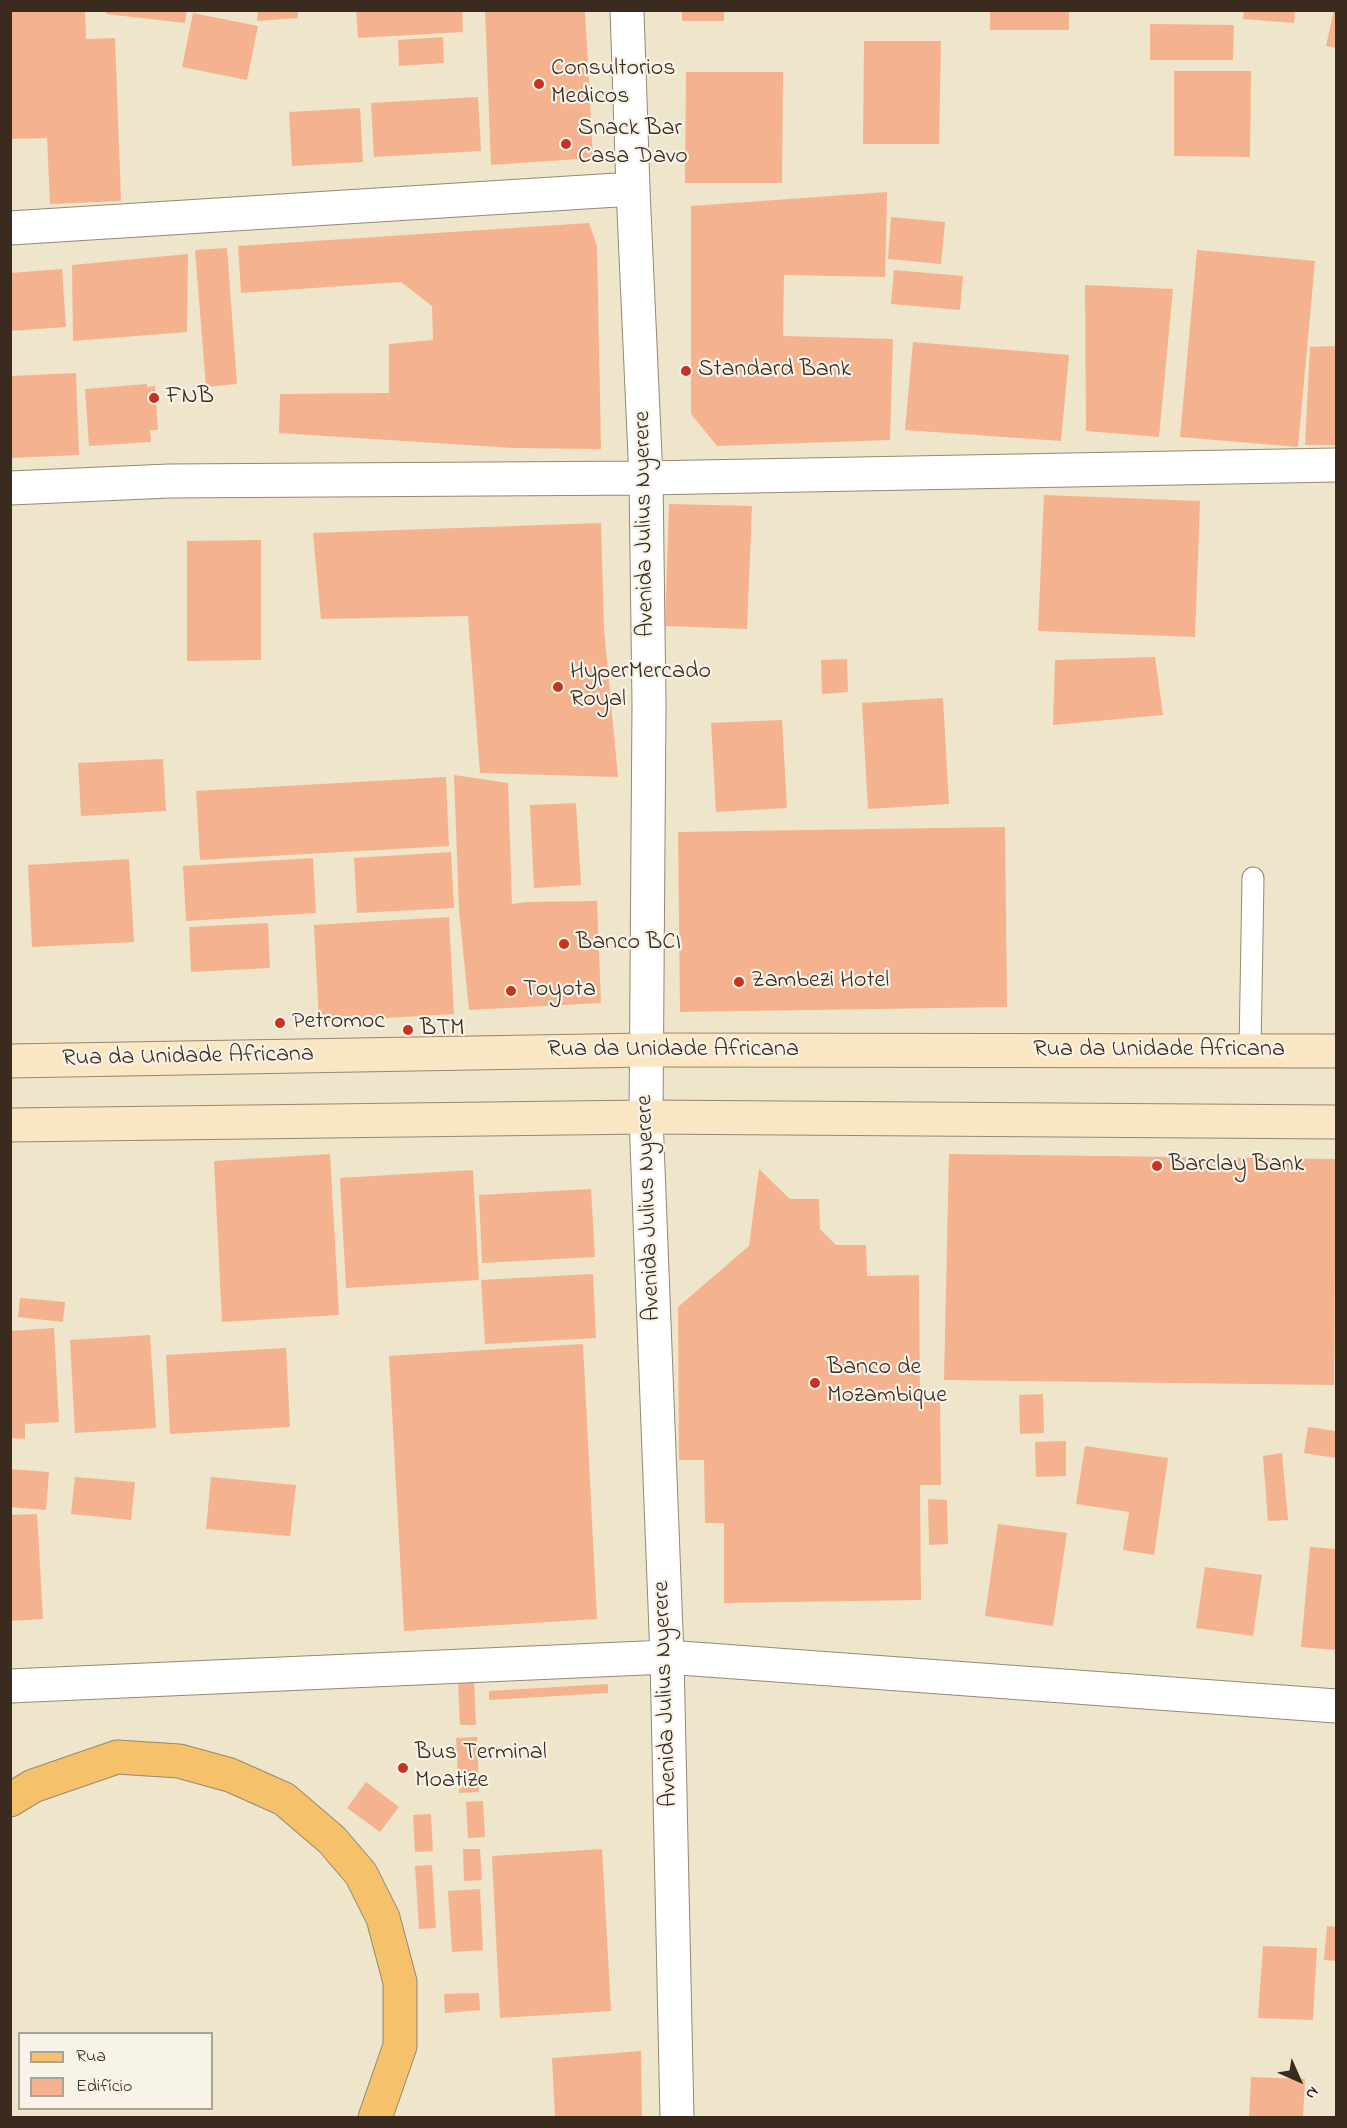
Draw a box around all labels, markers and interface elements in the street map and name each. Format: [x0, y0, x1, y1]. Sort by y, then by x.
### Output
place label: Consultorios Medicos [551, 56, 675, 112]
marker: Consultorios Medicos [532, 77, 546, 91]
place label: Snack Bar Casa Davo [578, 116, 688, 172]
marker: Snack Bar Casa Davo [559, 137, 573, 151]
place label: Standard Bank [698, 357, 851, 385]
marker: Standard Bank [679, 364, 693, 378]
place label: FNB [166, 384, 214, 412]
marker: FNB [147, 391, 161, 405]
street label: Avenida Julius Nyerere [630, 411, 662, 637]
place label: HyperMercado Royal [570, 659, 711, 715]
marker: HyperMercado Royal [551, 680, 565, 694]
place label: Banco BCI [576, 930, 681, 958]
marker: Banco BCI [557, 937, 571, 951]
place label: Zambezi Hotel [751, 968, 889, 996]
marker: Zambezi Hotel [732, 975, 746, 989]
place label: Toyota [523, 977, 596, 1005]
marker: Toyota [504, 984, 518, 998]
place label: Petromoc [292, 1009, 385, 1037]
marker: Petromoc [273, 1016, 287, 1030]
place label: BTM [420, 1016, 464, 1044]
marker: BTM [401, 1023, 415, 1037]
street label: Rua da Unidade Africana [547, 1037, 799, 1065]
street label: Rua da Unidade Africana [1033, 1037, 1285, 1065]
street label: Rua da Unidade Africana [62, 1041, 314, 1075]
street label: Avenida Julius Nyerere [632, 1094, 668, 1322]
place label: Barclay Bank [1169, 1152, 1304, 1180]
marker: Barclay Bank [1150, 1159, 1164, 1173]
place label: Banco de Mozambique [827, 1355, 947, 1411]
marker: Banco de Mozambique [808, 1376, 822, 1390]
street label: Avenida Julius Nyerere [649, 1580, 685, 1808]
place label: Bus Terminal Moatize [415, 1740, 547, 1796]
marker: Bus Terminal Moatize [396, 1761, 410, 1775]
legend [18, 2032, 213, 2110]
text: Rua [76, 2044, 106, 2070]
north arrow [1269, 2050, 1329, 2110]
text: Edifício [76, 2074, 132, 2100]
text: N [1299, 2080, 1324, 2105]

